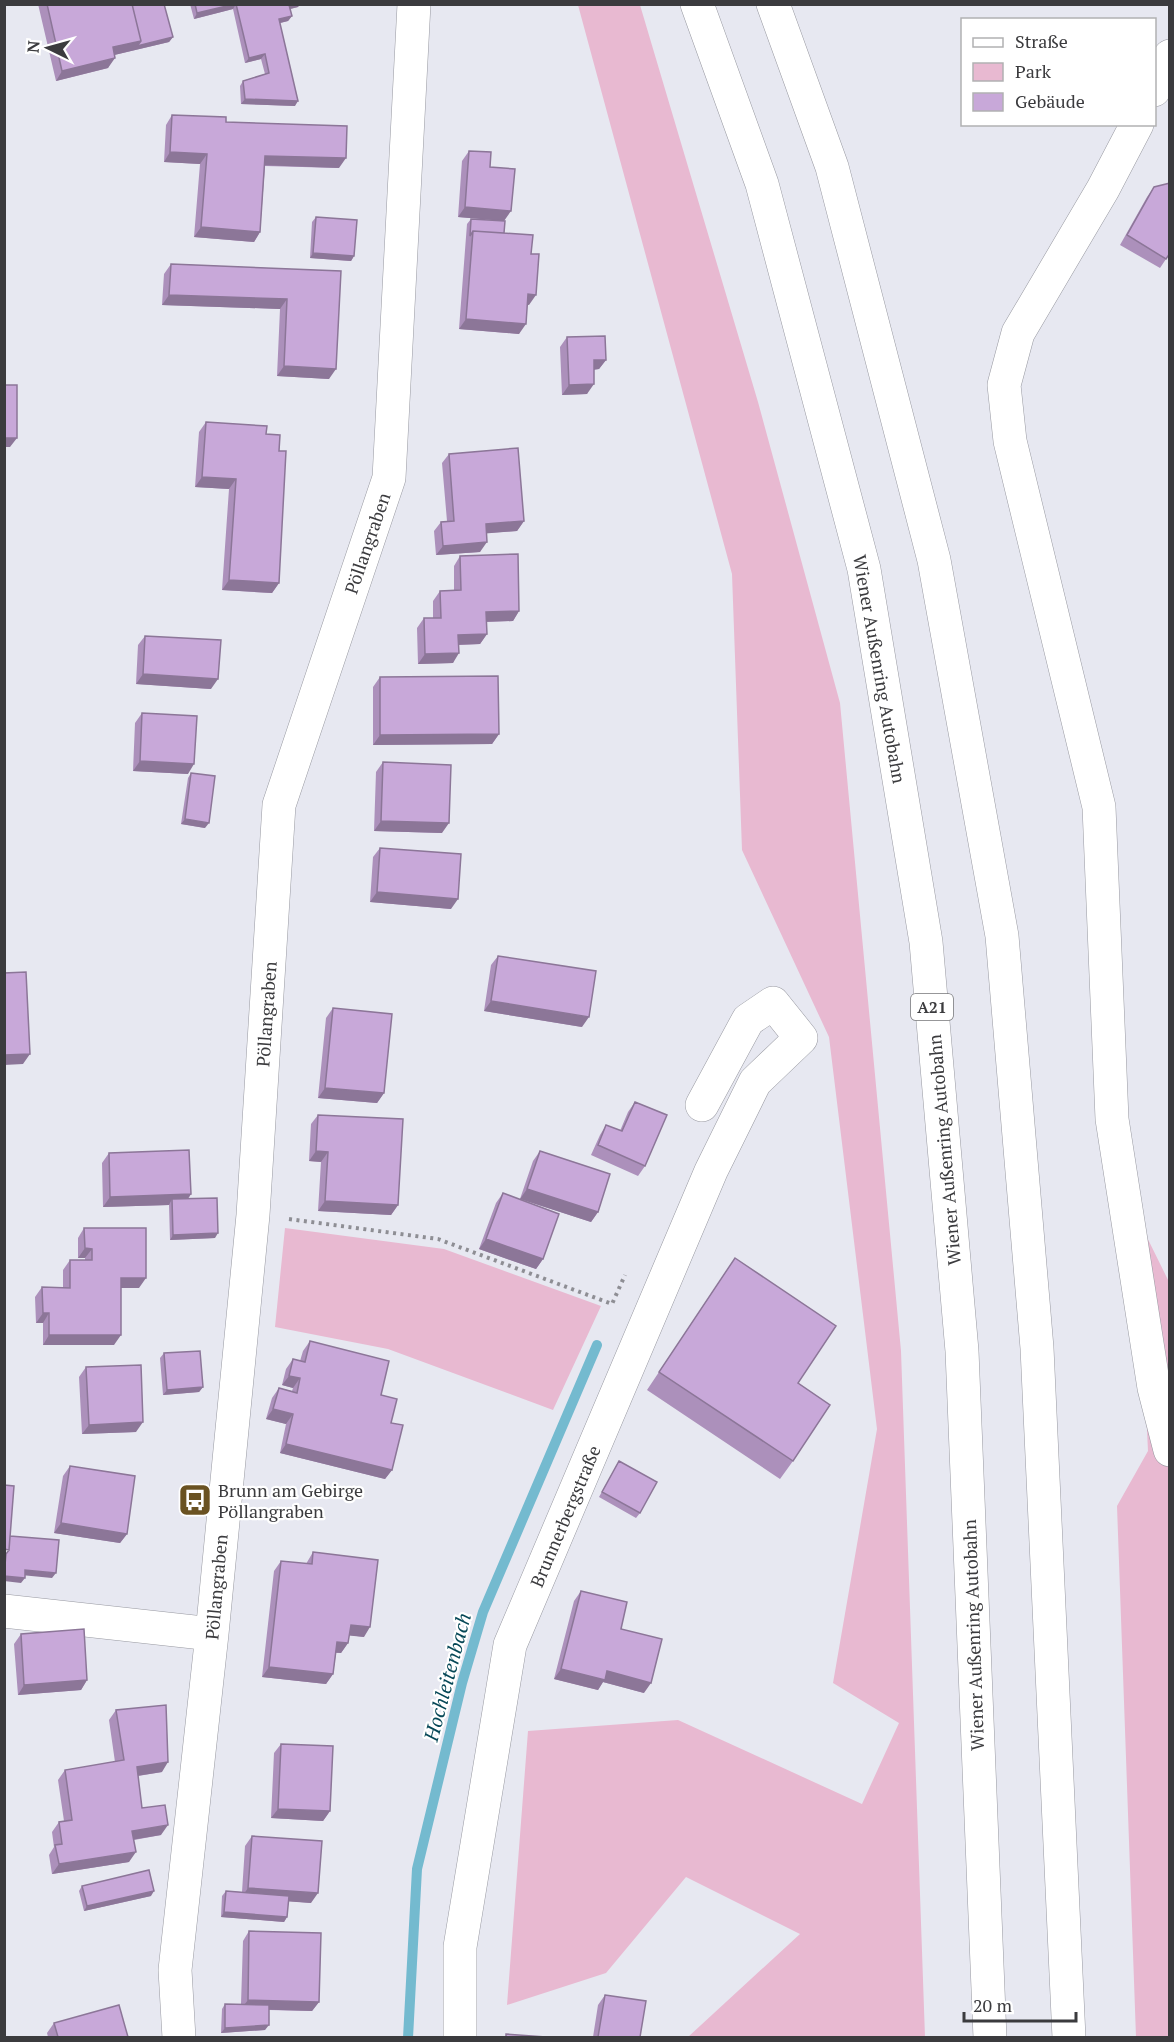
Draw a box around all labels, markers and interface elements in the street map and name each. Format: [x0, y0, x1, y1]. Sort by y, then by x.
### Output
north arrow [18, 18, 78, 78]
legend [961, 18, 1156, 126]
text: Straße [1015, 29, 1068, 53]
text: N [22, 40, 45, 54]
text: Park [1015, 59, 1052, 83]
text: Gebäude [1015, 89, 1085, 113]
street label: Pöllangraben [338, 489, 396, 597]
street label: Wiener Außenring Autobahn [848, 553, 912, 786]
street label: Pöllangraben [250, 960, 282, 1068]
road number: A21 [911, 994, 953, 1020]
street label: Wiener Außenring Autobahn [922, 1033, 966, 1266]
street label: Brunnerbergstraße [524, 1441, 606, 1591]
place label: Brunn am Gebirge Pöllangraben [218, 1478, 363, 1523]
bus stop icon: Brunn am Gebirge Pöllangraben [177, 1482, 213, 1518]
street label: Wiener Außenring Autobahn [957, 1518, 989, 1751]
street label: Pöllangraben [199, 1533, 233, 1641]
water label: Hochleitenbach [417, 1610, 477, 1745]
scale bar [964, 1985, 1076, 2023]
text: 20 m [973, 1993, 1013, 2017]

